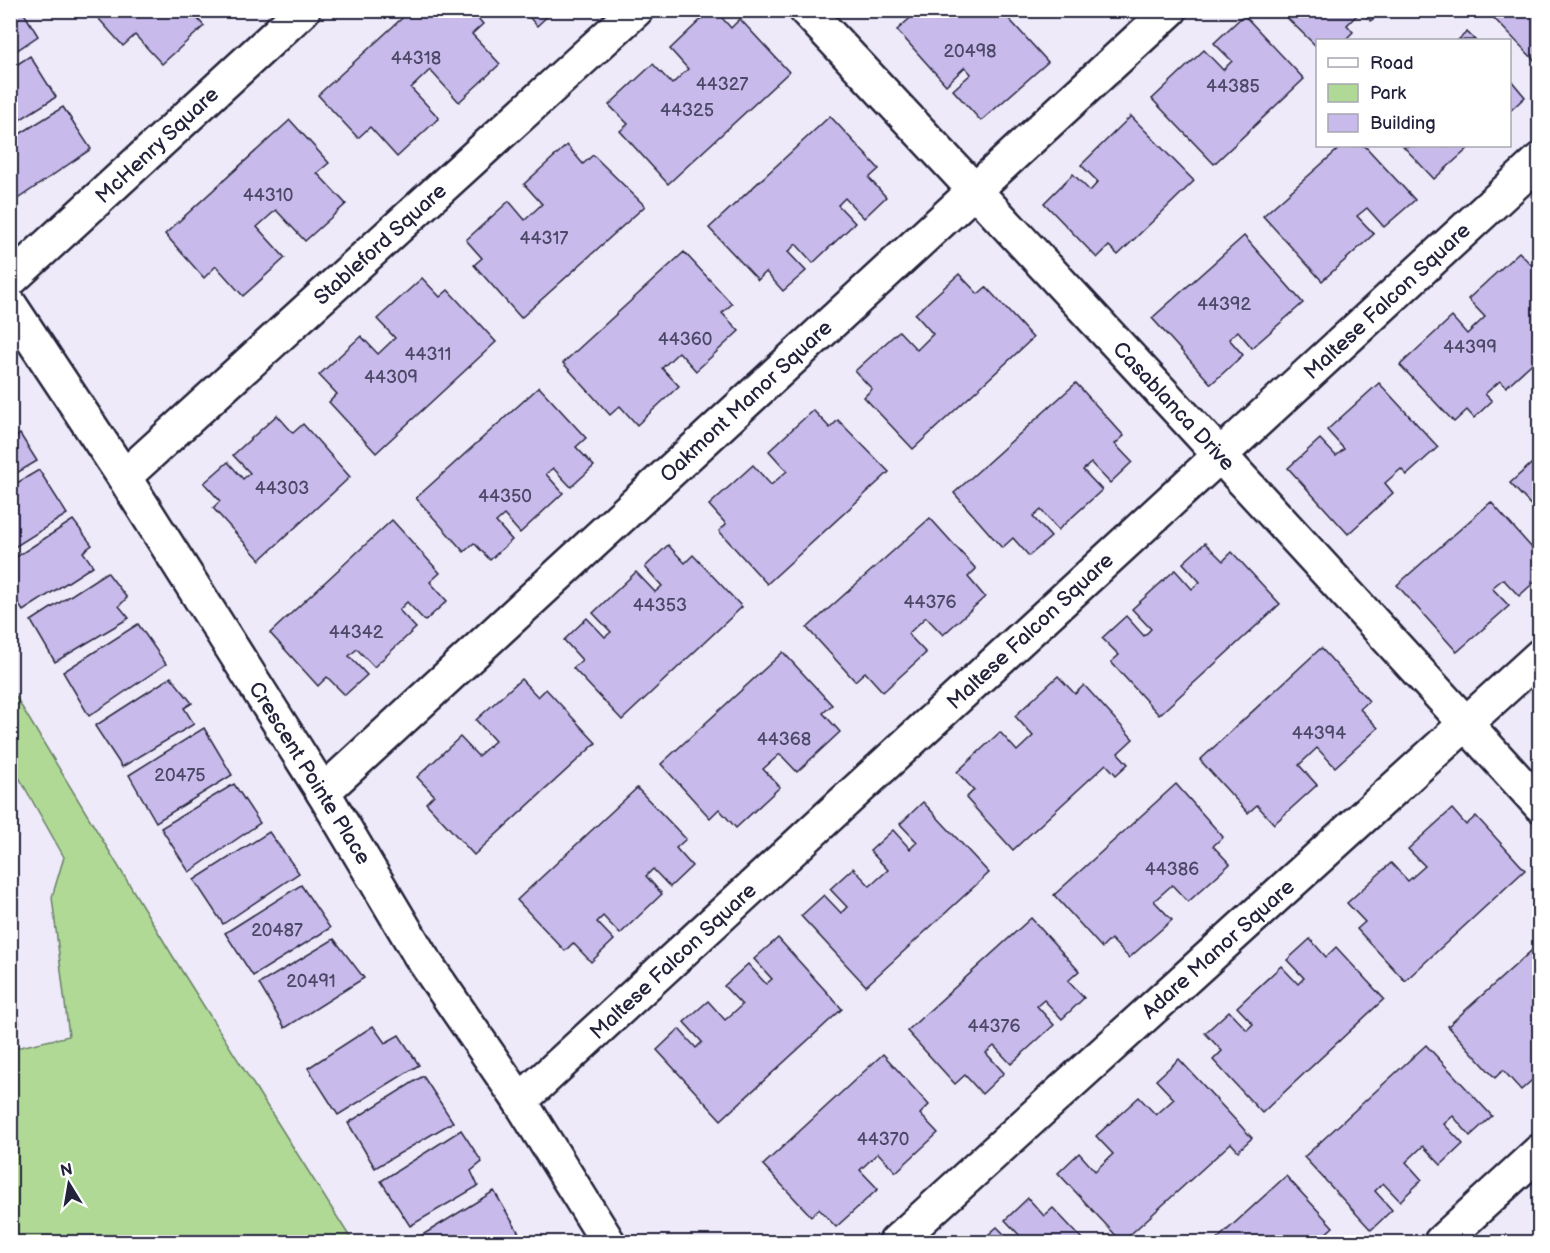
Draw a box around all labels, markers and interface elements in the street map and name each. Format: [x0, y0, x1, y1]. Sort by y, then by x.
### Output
legend [1316, 39, 1511, 147]
house number: 20498 [943, 41, 997, 62]
house number: 44318 [391, 48, 441, 69]
text: Road [1370, 53, 1414, 74]
house number: 44327 [696, 74, 748, 95]
house number: 44385 [1206, 76, 1260, 97]
street label: McHenry Square [91, 82, 224, 209]
text: Park [1370, 83, 1406, 104]
house number: 44325 [660, 100, 714, 121]
text: Building [1370, 113, 1436, 134]
street label: Stableford Square [309, 178, 452, 310]
house number: 44310 [243, 185, 293, 206]
street label: Maltese Falcon Square [1299, 218, 1476, 385]
house number: 44317 [520, 228, 569, 249]
house number: 44392 [1197, 294, 1251, 315]
street label: Oakmont Manor Square [655, 315, 837, 488]
house number: 44360 [658, 329, 712, 350]
street label: Casablanca Drive [1107, 337, 1240, 476]
house number: 44399 [1443, 337, 1497, 358]
house number: 44311 [405, 344, 451, 365]
house number: 44309 [364, 367, 418, 388]
house number: 44303 [255, 478, 309, 499]
house number: 44350 [478, 486, 532, 507]
street label: Maltese Falcon Square [942, 548, 1119, 715]
house number: 44376 [904, 592, 956, 613]
house number: 44353 [633, 595, 687, 616]
house number: 44342 [329, 622, 384, 643]
street label: Crescent Pointe Place [243, 677, 376, 869]
house number: 44394 [1292, 723, 1346, 744]
house number: 44368 [757, 729, 811, 750]
house number: 20475 [154, 765, 206, 786]
house number: 44386 [1145, 859, 1199, 880]
street label: Adare Manor Square [1137, 874, 1300, 1024]
street label: Maltese Falcon Square [585, 878, 762, 1045]
house number: 20487 [251, 920, 303, 941]
house number: 20491 [286, 971, 336, 992]
house number: 44376 [968, 1016, 1020, 1037]
house number: 44370 [857, 1129, 909, 1150]
north arrow [39, 1154, 99, 1214]
text: N [59, 1160, 74, 1181]

